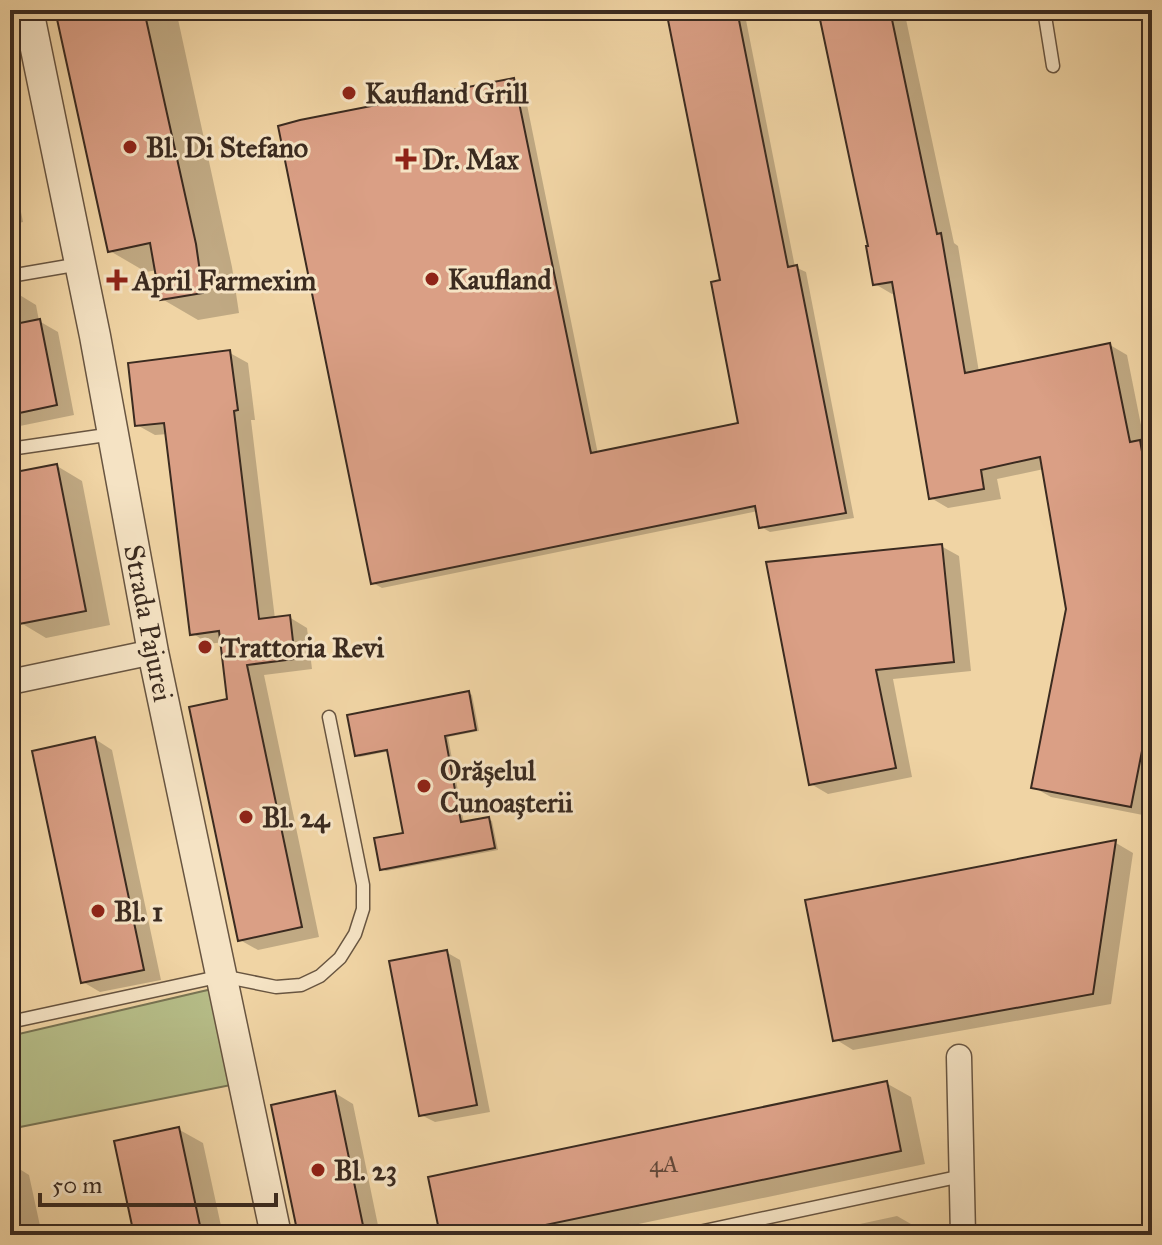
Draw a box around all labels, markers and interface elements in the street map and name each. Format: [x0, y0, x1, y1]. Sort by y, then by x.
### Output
place label: Kaufland Grill [365, 76, 529, 111]
marker: Kaufland Grill [340, 84, 358, 102]
place label: Bl. Di Stefano [146, 130, 308, 165]
marker: Bl. Di Stefano [121, 138, 139, 156]
place label: Dr. Max [422, 142, 520, 177]
marker: Dr. Max [397, 150, 415, 168]
place label: Kaufland [448, 262, 552, 297]
place label: April Farmexim [131, 263, 317, 298]
marker: Kaufland [423, 270, 441, 288]
marker: April Farmexim [108, 271, 126, 289]
street label: Strada Pajurei [116, 542, 181, 705]
place label: Trattoria Revi [221, 630, 385, 665]
marker: Trattoria Revi [196, 638, 214, 656]
place label: Orășelul Cunoașterii [440, 753, 573, 820]
marker: Orășelul Cunoașterii [415, 777, 433, 795]
place label: Bl. 24 [262, 800, 331, 835]
marker: Bl. 24 [237, 808, 255, 826]
place label: Bl. 1 [114, 894, 163, 929]
marker: Bl. 1 [89, 902, 107, 920]
house number: 4A [649, 1149, 679, 1179]
place label: Bl. 23 [334, 1153, 397, 1188]
scale bar [40, 1157, 276, 1207]
marker: Bl. 23 [309, 1161, 327, 1179]
text: 50 m [52, 1170, 102, 1200]

